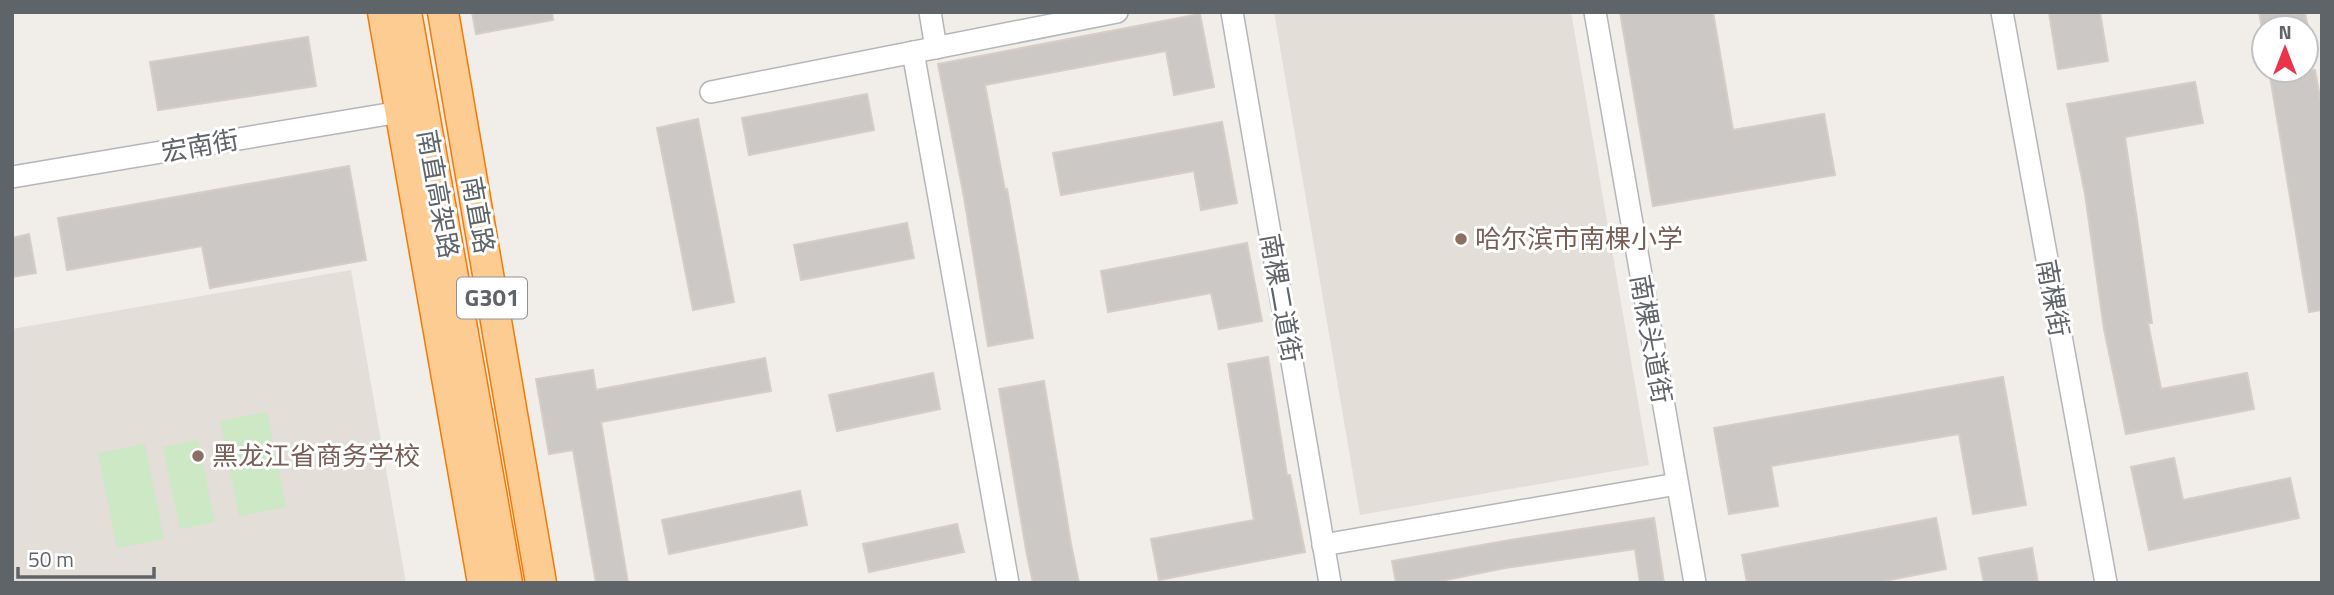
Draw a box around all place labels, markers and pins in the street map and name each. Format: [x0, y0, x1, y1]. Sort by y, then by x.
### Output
place label: 哈尔滨市南棵小学 [1475, 219, 1683, 258]
marker: 哈尔滨市南棵小学 [1453, 231, 1469, 247]
place label: 黑龙江省商务学校 [212, 436, 420, 475]
marker: 黑龙江省商务学校 [190, 448, 206, 464]

